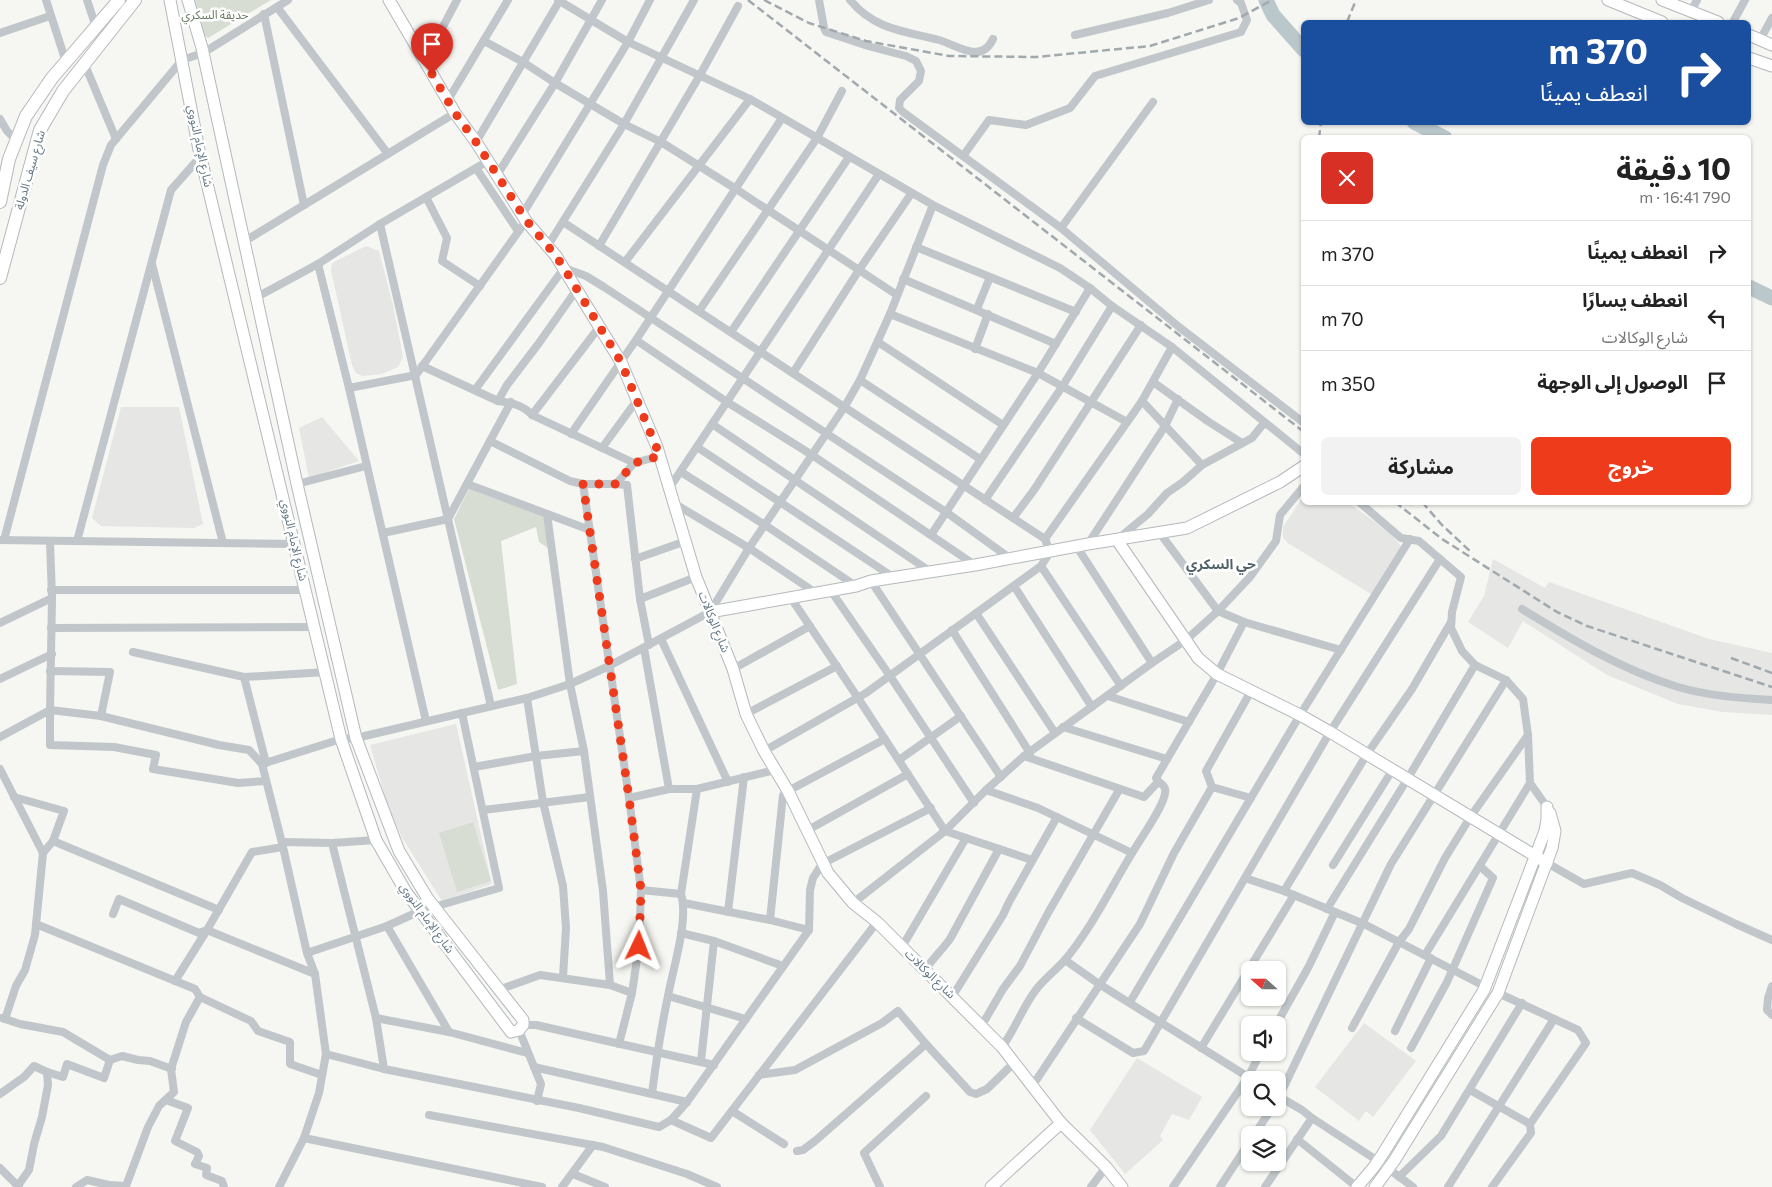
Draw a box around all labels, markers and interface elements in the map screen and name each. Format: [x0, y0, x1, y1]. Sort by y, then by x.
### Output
park label: حديقة السكري [181, 7, 249, 25]
pin [411, 23, 453, 74]
text: 370 m [1548, 28, 1648, 71]
icon: arrive [418, 30, 446, 58]
icon: right [1666, 40, 1731, 105]
text: انعطف يمينًا [1540, 79, 1648, 106]
street label: شارع الإمام النووي [182, 103, 217, 189]
street label: شارع سيف الدولة [11, 129, 50, 212]
text: 10 دقيقة [1616, 149, 1731, 186]
button: close [1321, 152, 1373, 204]
text: 790 m · 16:41 [1639, 187, 1731, 206]
icon: right [1703, 239, 1731, 267]
text: انعطف يمينًا [1587, 240, 1688, 263]
text: 370 m [1321, 242, 1374, 265]
text: انعطف يسارًا [1582, 288, 1688, 311]
icon: left [1703, 304, 1731, 332]
text: 70 m [1321, 307, 1364, 330]
text: شارع الوكالات [1602, 327, 1688, 346]
icon: arrive [1703, 369, 1731, 397]
text: الوصول إلى الوجهة [1537, 370, 1688, 393]
text: 350 m [1321, 372, 1375, 395]
button: مشاركة [1321, 437, 1521, 495]
button: خروج [1531, 437, 1731, 495]
street label: شارع الإمام النووي [275, 497, 311, 583]
district label: حي السكري [1186, 555, 1256, 575]
street label: شارع الوكالات [694, 589, 734, 655]
street label: شارع الإمام النووي [394, 879, 458, 958]
position arrow [612, 919, 664, 971]
street label: شارع الوكالات [900, 946, 959, 1003]
north arrow [1241, 961, 1286, 1006]
map controls [1241, 961, 1286, 1171]
button: sound [1241, 1016, 1286, 1061]
button: search [1241, 1071, 1286, 1116]
button: layers [1241, 1126, 1286, 1171]

